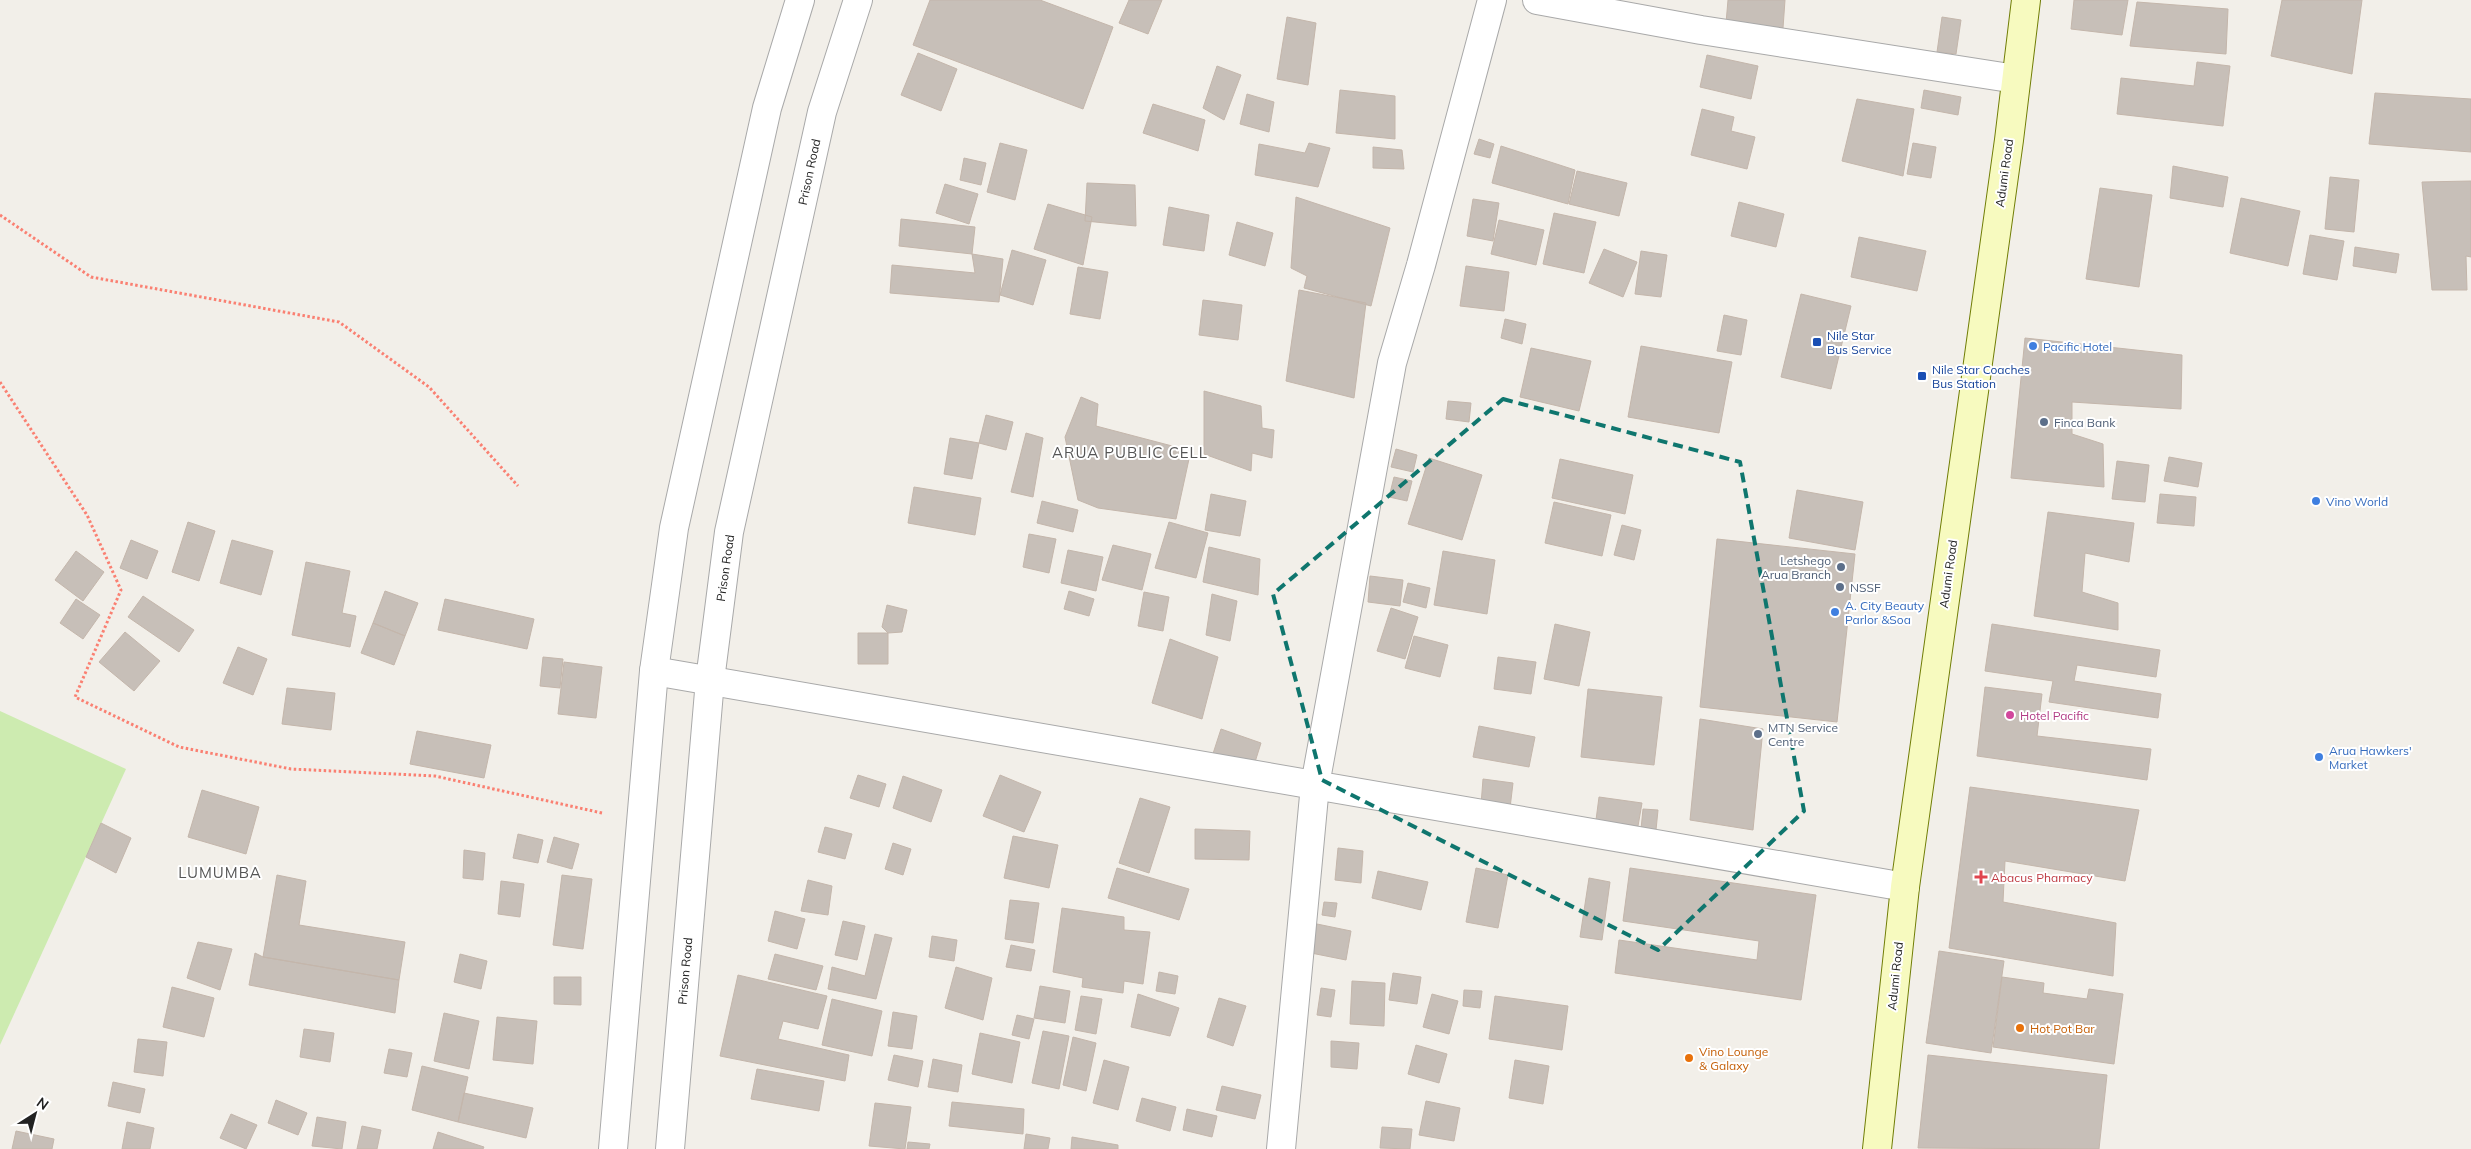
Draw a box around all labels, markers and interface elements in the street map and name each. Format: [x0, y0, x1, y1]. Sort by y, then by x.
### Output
street label: Prison Road [795, 138, 823, 206]
street label: Adumi Road [1992, 138, 2016, 208]
place label: Nile Star Bus Service [1827, 328, 1891, 357]
marker: Nile Star Bus Service [1811, 336, 1823, 348]
place label: Pacific Hotel [2043, 339, 2112, 354]
marker: Pacific Hotel [2027, 340, 2039, 352]
place label: Nile Star Coaches Bus Station [1932, 362, 2030, 391]
marker: Nile Star Coaches Bus Station [1916, 370, 1928, 382]
place label: Finca Bank [2054, 415, 2116, 430]
marker: Finca Bank [2038, 416, 2050, 428]
district label: ARUA PUBLIC CELL [1052, 443, 1208, 462]
place label: Vino World [2326, 494, 2388, 509]
marker: Vino World [2310, 495, 2322, 507]
street label: Prison Road [713, 534, 737, 602]
street label: Adumi Road [1936, 539, 1960, 609]
place label: Letshego Arua Branch [1761, 553, 1831, 582]
marker: Letshego Arua Branch [1835, 561, 1847, 573]
place label: NSSF [1850, 580, 1881, 595]
marker: NSSF [1834, 581, 1846, 593]
place label: A. City Beauty Parlor &Soa [1845, 598, 1925, 627]
marker: A. City Beauty Parlor &Soa [1829, 606, 1841, 618]
place label: Hotel Pacific [2020, 708, 2089, 723]
marker: Hotel Pacific [2004, 709, 2016, 721]
place label: MTN Service Centre [1768, 720, 1838, 749]
marker: MTN Service Centre [1752, 728, 1764, 740]
place label: Arua Hawkers' Market [2329, 743, 2412, 772]
marker: Arua Hawkers' Market [2313, 751, 2325, 763]
district label: LUMUMBA [178, 863, 262, 882]
place label: Abacus Pharmacy [1991, 870, 2093, 885]
marker: Abacus Pharmacy [1975, 871, 1987, 883]
street label: Prison Road [675, 937, 695, 1005]
street label: Adumi Road [1884, 941, 1906, 1011]
place label: Hot Pot Bar [2030, 1021, 2095, 1036]
marker: Hot Pot Bar [2014, 1022, 2026, 1034]
place label: Vino Lounge & Galaxy [1699, 1044, 1768, 1073]
marker: Vino Lounge & Galaxy [1683, 1052, 1695, 1064]
north arrow [10, 1089, 60, 1139]
text: N [33, 1093, 52, 1114]

